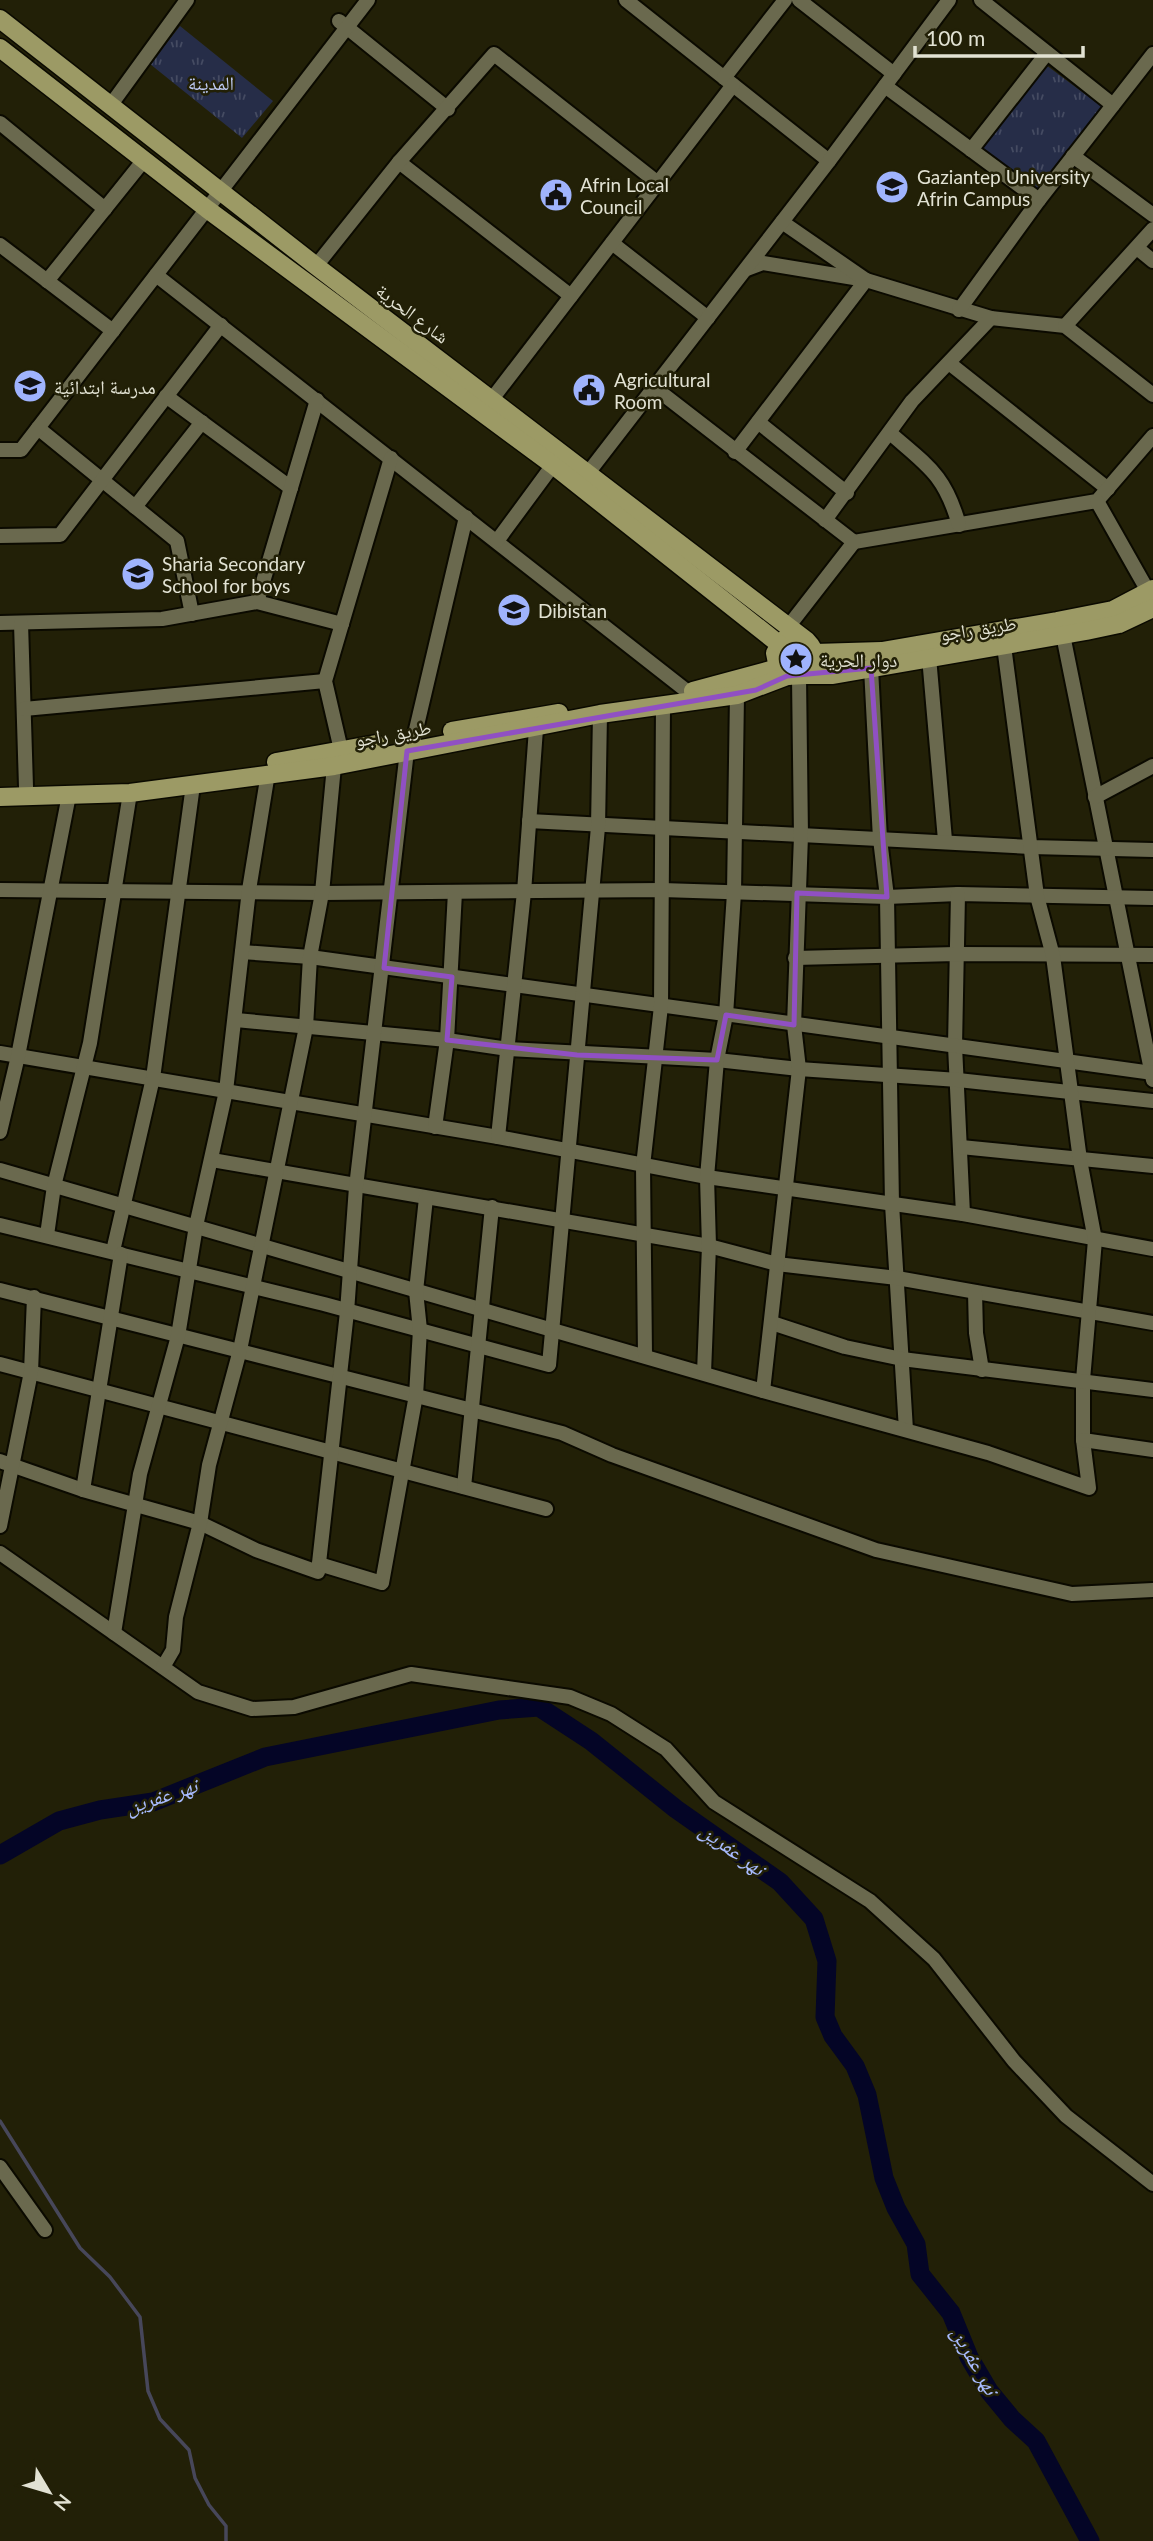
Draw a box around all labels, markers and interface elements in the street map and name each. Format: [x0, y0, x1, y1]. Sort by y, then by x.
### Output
scale bar [915, 14, 1083, 58]
text: 100 m [926, 25, 985, 50]
park label: المدينة [188, 71, 234, 94]
place label: Gaziantep University Afrin Campus [917, 165, 1091, 210]
school or university icon: Gaziantep University Afrin Campus [873, 168, 911, 206]
place label: Afrin Local Council [580, 173, 669, 218]
public building icon: Afrin Local Council [537, 176, 575, 214]
street label: شارع الحرية [372, 278, 454, 349]
school or university icon: مدرسة ابتدائية [11, 367, 49, 405]
place label: Agricultural Room [614, 368, 710, 413]
public building icon: Agricultural Room [570, 371, 608, 409]
place label: مدرسة ابتدائية [54, 375, 156, 399]
place label: Sharia Secondary School for boys [162, 552, 306, 597]
school or university icon: Sharia Secondary School for boys [119, 555, 157, 593]
school or university icon: Dibistan [495, 591, 533, 629]
place label: Dibistan [538, 599, 607, 622]
street label: طريق راجو [938, 611, 1018, 646]
place icon: دوار الحرية [777, 640, 815, 678]
place label: دوار الحرية [820, 648, 898, 672]
street label: طريق راجو [353, 715, 433, 752]
water label: نهر عفرين [122, 1771, 204, 1820]
water label: نهر عفرين [695, 1816, 773, 1884]
water label: نهر عفرين [945, 2322, 1007, 2402]
north arrow [14, 2457, 84, 2527]
text: N [49, 2490, 76, 2516]

